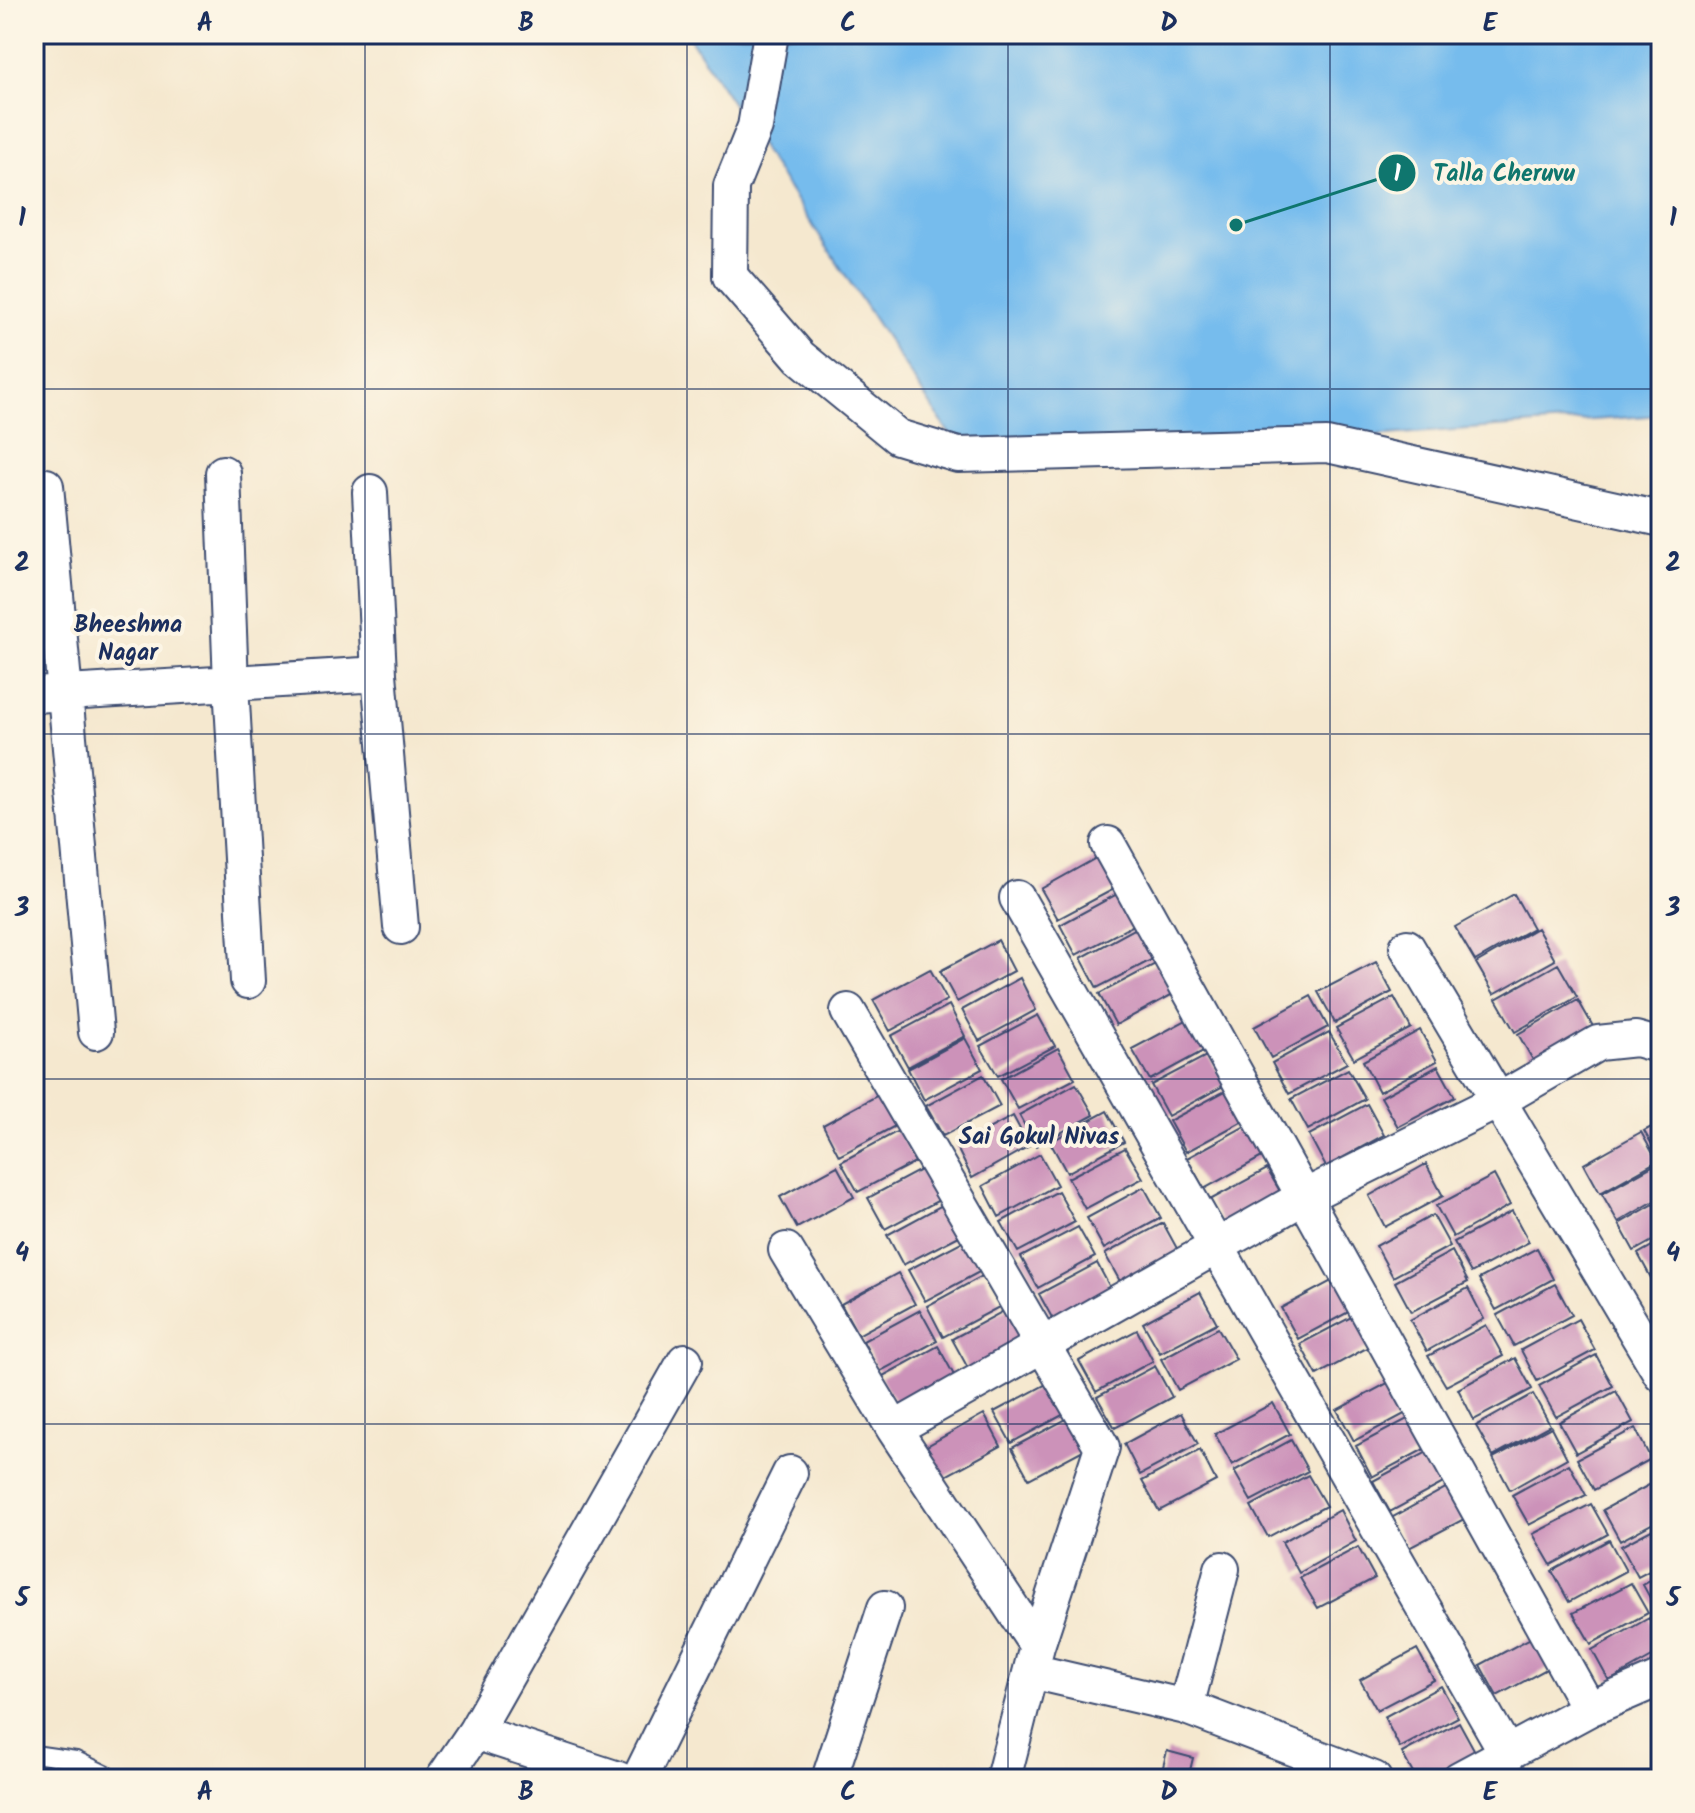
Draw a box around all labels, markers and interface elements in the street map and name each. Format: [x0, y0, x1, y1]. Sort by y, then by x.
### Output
text: A [197, 3, 213, 45]
text: B [518, 3, 534, 45]
text: C [840, 3, 856, 45]
text: D [1160, 3, 1178, 45]
text: E [1483, 3, 1499, 45]
callout: Talla Cheruvu [1377, 149, 1591, 197]
text: 1 [1393, 155, 1401, 194]
text: Talla Cheruvu [1433, 155, 1575, 194]
text: 1 [18, 198, 26, 240]
text: 1 [1669, 198, 1677, 240]
text: 2 [14, 543, 30, 585]
text: 2 [1665, 543, 1681, 585]
district label: Bheeshma Nagar [74, 606, 182, 673]
text: 3 [14, 888, 29, 930]
text: 3 [1665, 888, 1680, 930]
district label: Sai Gokul Nivas [959, 1118, 1119, 1157]
text: 4 [15, 1233, 29, 1275]
text: 4 [1666, 1233, 1680, 1275]
text: 5 [14, 1578, 30, 1620]
text: 5 [1665, 1578, 1681, 1620]
text: A [197, 1772, 213, 1813]
text: B [518, 1772, 534, 1813]
text: C [840, 1772, 856, 1813]
text: D [1160, 1772, 1178, 1813]
text: E [1483, 1772, 1499, 1813]

